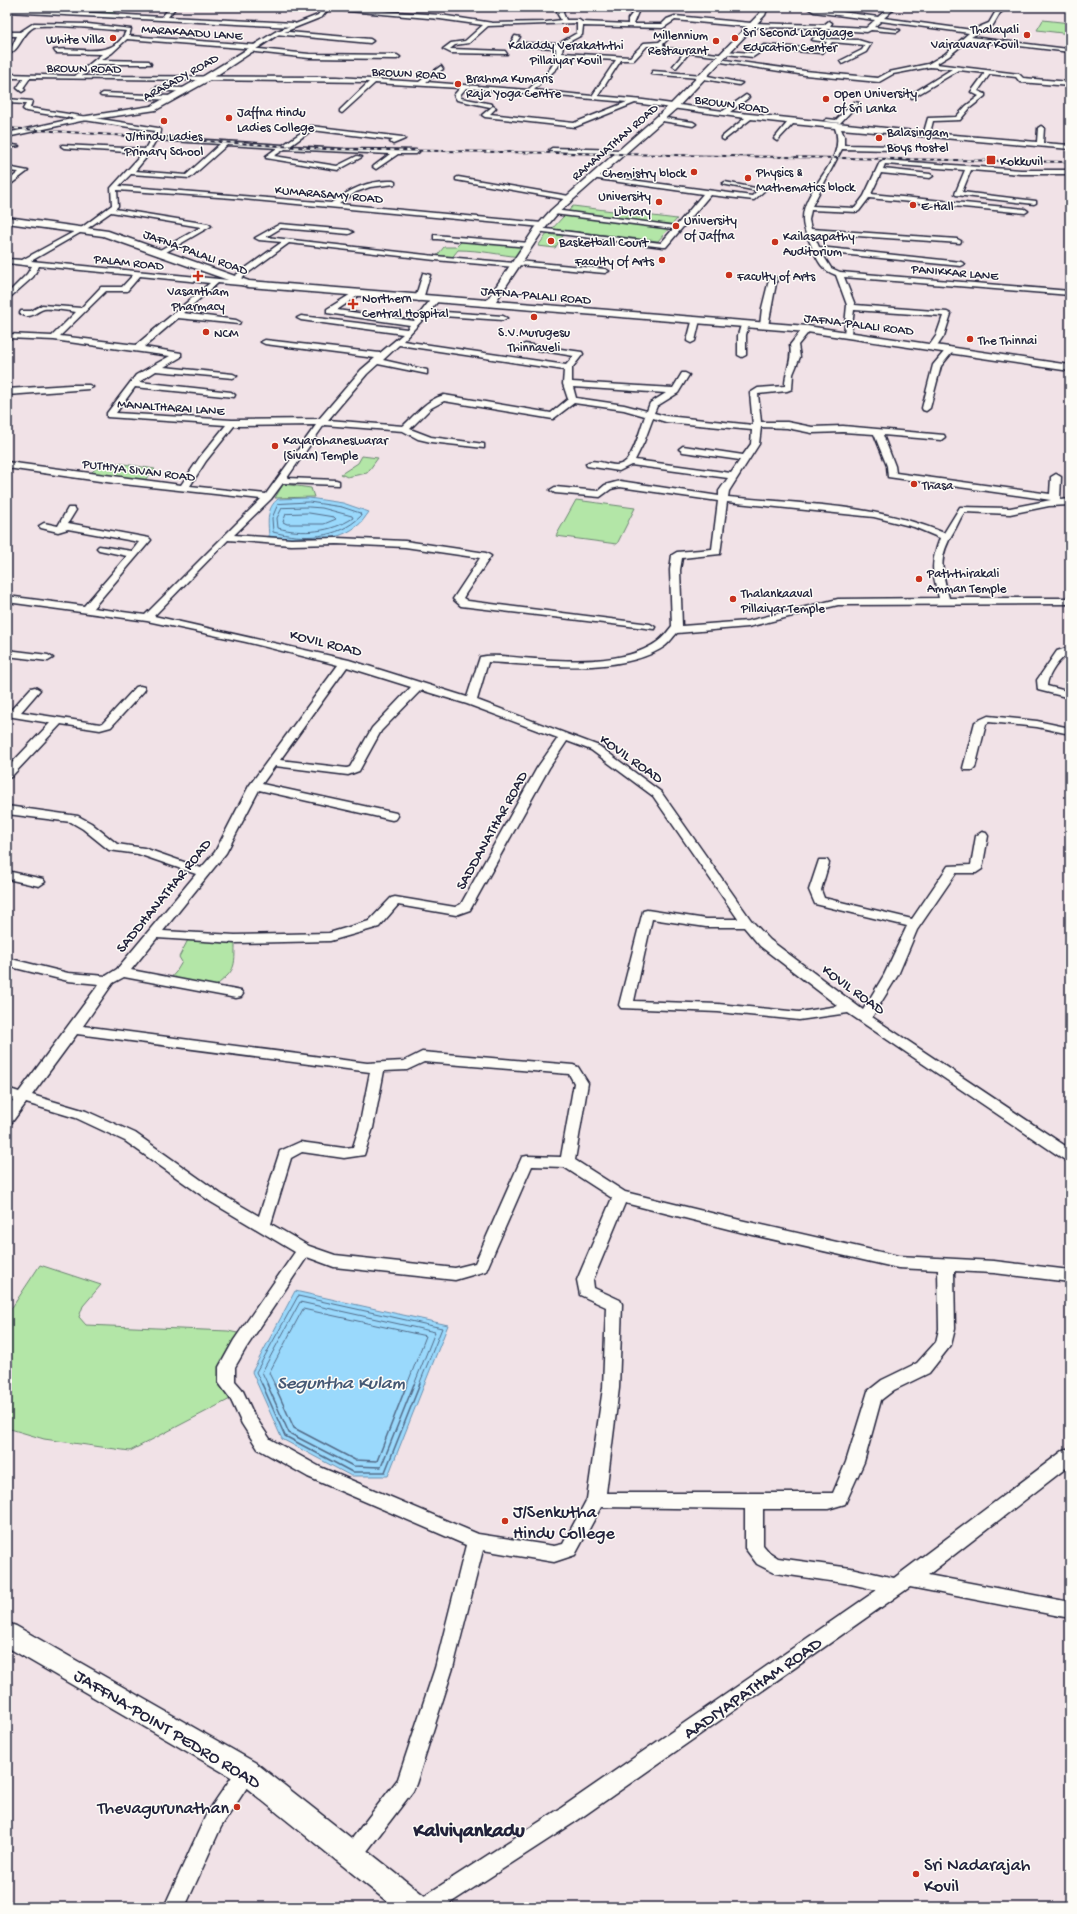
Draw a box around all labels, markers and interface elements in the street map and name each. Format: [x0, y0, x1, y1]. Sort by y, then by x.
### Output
street label: MARAKAADU LANE [141, 22, 244, 45]
place label: Thalayali Vairavavar Kovil [930, 23, 1019, 53]
marker: Kaladdy Verakaththi Pillaiyar Kovil [561, 25, 571, 35]
place label: Sri Second Language Education Center [743, 26, 854, 56]
place label: Millennium Restaurant [648, 29, 710, 59]
marker: Thalayali Vairavavar Kovil [1022, 30, 1032, 40]
place label: White Villa [46, 33, 106, 48]
marker: White Villa [108, 33, 118, 43]
marker: Sri Second Language Education Center [730, 33, 740, 43]
marker: Millennium Restaurant [711, 36, 721, 46]
place label: Kaladdy Verakaththi Pillaiyar Kovil [508, 39, 624, 69]
street label: ARASADY ROAD [141, 51, 222, 105]
street label: BROWN ROAD [45, 61, 122, 78]
street label: BROWN ROAD [370, 65, 447, 84]
place label: Brahma Kumaris Raja Yoga Centre [465, 72, 561, 102]
marker: Brahma Kumaris Raja Yoga Centre [453, 79, 463, 89]
place label: Open University Of Sri Lanka [834, 87, 918, 117]
street label: BROWN ROAD [693, 93, 770, 118]
marker: Open University Of Sri Lanka [821, 94, 831, 104]
street label: RAMANATHAN ROAD [569, 101, 662, 185]
place label: Jaffna Hindu Ladies College [237, 106, 315, 136]
marker: Jaffna Hindu Ladies College [224, 113, 234, 123]
marker: J/Hindu Ladies Primary School [159, 116, 169, 126]
place label: Balasingam Boys Hostel [886, 126, 949, 156]
place label: J/Hindu Ladies Primary School [124, 130, 204, 160]
marker: Balasingam Boys Hostel [874, 133, 884, 143]
marker: Kokkuvil [985, 154, 997, 166]
place label: Kokkuvil [1000, 155, 1043, 170]
place label: Physics & Mathematics block [755, 166, 856, 196]
place label: Chemistry block [602, 167, 687, 182]
marker: Chemistry block [689, 167, 699, 177]
marker: Physics & Mathematics block [743, 173, 753, 183]
street label: KUMARASAMY ROAD [274, 183, 384, 208]
place label: University Library [598, 190, 652, 220]
marker: University Library [654, 197, 664, 207]
marker: E-Hall [908, 200, 918, 210]
place label: E-Hall [921, 200, 954, 215]
place label: University Of Jaffna [684, 214, 737, 244]
marker: University Of Jaffna [671, 221, 681, 231]
street label: JAFNA-PALALI ROAD [141, 227, 250, 279]
place label: Kailasapathy Auditorium [783, 230, 855, 260]
marker: Basketball Court [546, 236, 556, 246]
place label: Basketball Court [558, 236, 650, 251]
marker: Kailasapathy Auditorium [770, 237, 780, 247]
street label: PALAM ROAD [92, 252, 165, 275]
place label: Faculty Of Arts [574, 255, 655, 270]
marker: Faculty Of Arts [657, 255, 667, 265]
street label: PANIKKAR LANE [910, 262, 1000, 285]
marker: Faculty of Arts [724, 270, 734, 280]
place label: Faculty of Arts [736, 270, 816, 285]
marker: Vasantham Pharmacy [193, 271, 203, 281]
street label: JAFNA-PALALI ROAD [480, 284, 592, 309]
place label: Vasantham Pharmacy [166, 285, 229, 315]
place label: Northern Central Hospital [362, 292, 449, 322]
marker: Northern Central Hospital [347, 298, 359, 310]
street label: JAFNA-PALALI ROAD [803, 311, 915, 340]
marker: S.V.Murugesu Thinnaveli [529, 312, 539, 322]
place label: S.V.Murugesu Thinnaveli [498, 326, 570, 356]
marker: NCM [201, 327, 211, 337]
place label: NCM [214, 327, 240, 342]
marker: The Thinnai [965, 334, 975, 344]
place label: The Thinnai [977, 334, 1037, 349]
street label: MANALTHARAI LANE [117, 397, 226, 420]
place label: Kayarohaneswarar (Sivan) Temple [283, 434, 389, 464]
marker: Kayarohaneswarar (Sivan) Temple [270, 441, 280, 451]
street label: PUTHIYA SIVAN ROAD [81, 457, 196, 486]
marker: Thasa [909, 479, 919, 489]
place label: Thasa [921, 479, 954, 494]
place label: Paththirakali Amman Temple [926, 567, 1007, 597]
marker: Paththirakali Amman Temple [914, 574, 924, 584]
place label: Thalankaaval Pillaiyar Temple [740, 587, 825, 617]
marker: Thalankaaval Pillaiyar Temple [728, 594, 738, 604]
street label: KOVIL ROAD [288, 626, 364, 662]
street label: KOVIL ROAD [595, 731, 666, 788]
street label: SADDANATHAR ROAD [453, 768, 533, 893]
street label: SADDHANATHAR ROAD [113, 835, 216, 957]
street label: KOVIL ROAD [818, 962, 888, 1020]
water label: Seguntha Kulam [277, 1373, 405, 1396]
place label: J/Senkutha Hindu College [513, 1503, 616, 1545]
marker: J/Senkutha Hindu College [500, 1516, 510, 1526]
street label: AADIYAPATHAM ROAD [680, 1633, 827, 1745]
street label: JAFFNA-POINT PEDRO ROAD [69, 1666, 264, 1795]
place label: Thevagurunathan [97, 1799, 229, 1820]
marker: Thevagurunathan [232, 1802, 242, 1812]
district label: Kalviyankadu [412, 1821, 525, 1844]
place label: Sri Nadarajah Kovil [924, 1856, 1031, 1898]
marker: Sri Nadarajah Kovil [911, 1869, 921, 1879]

